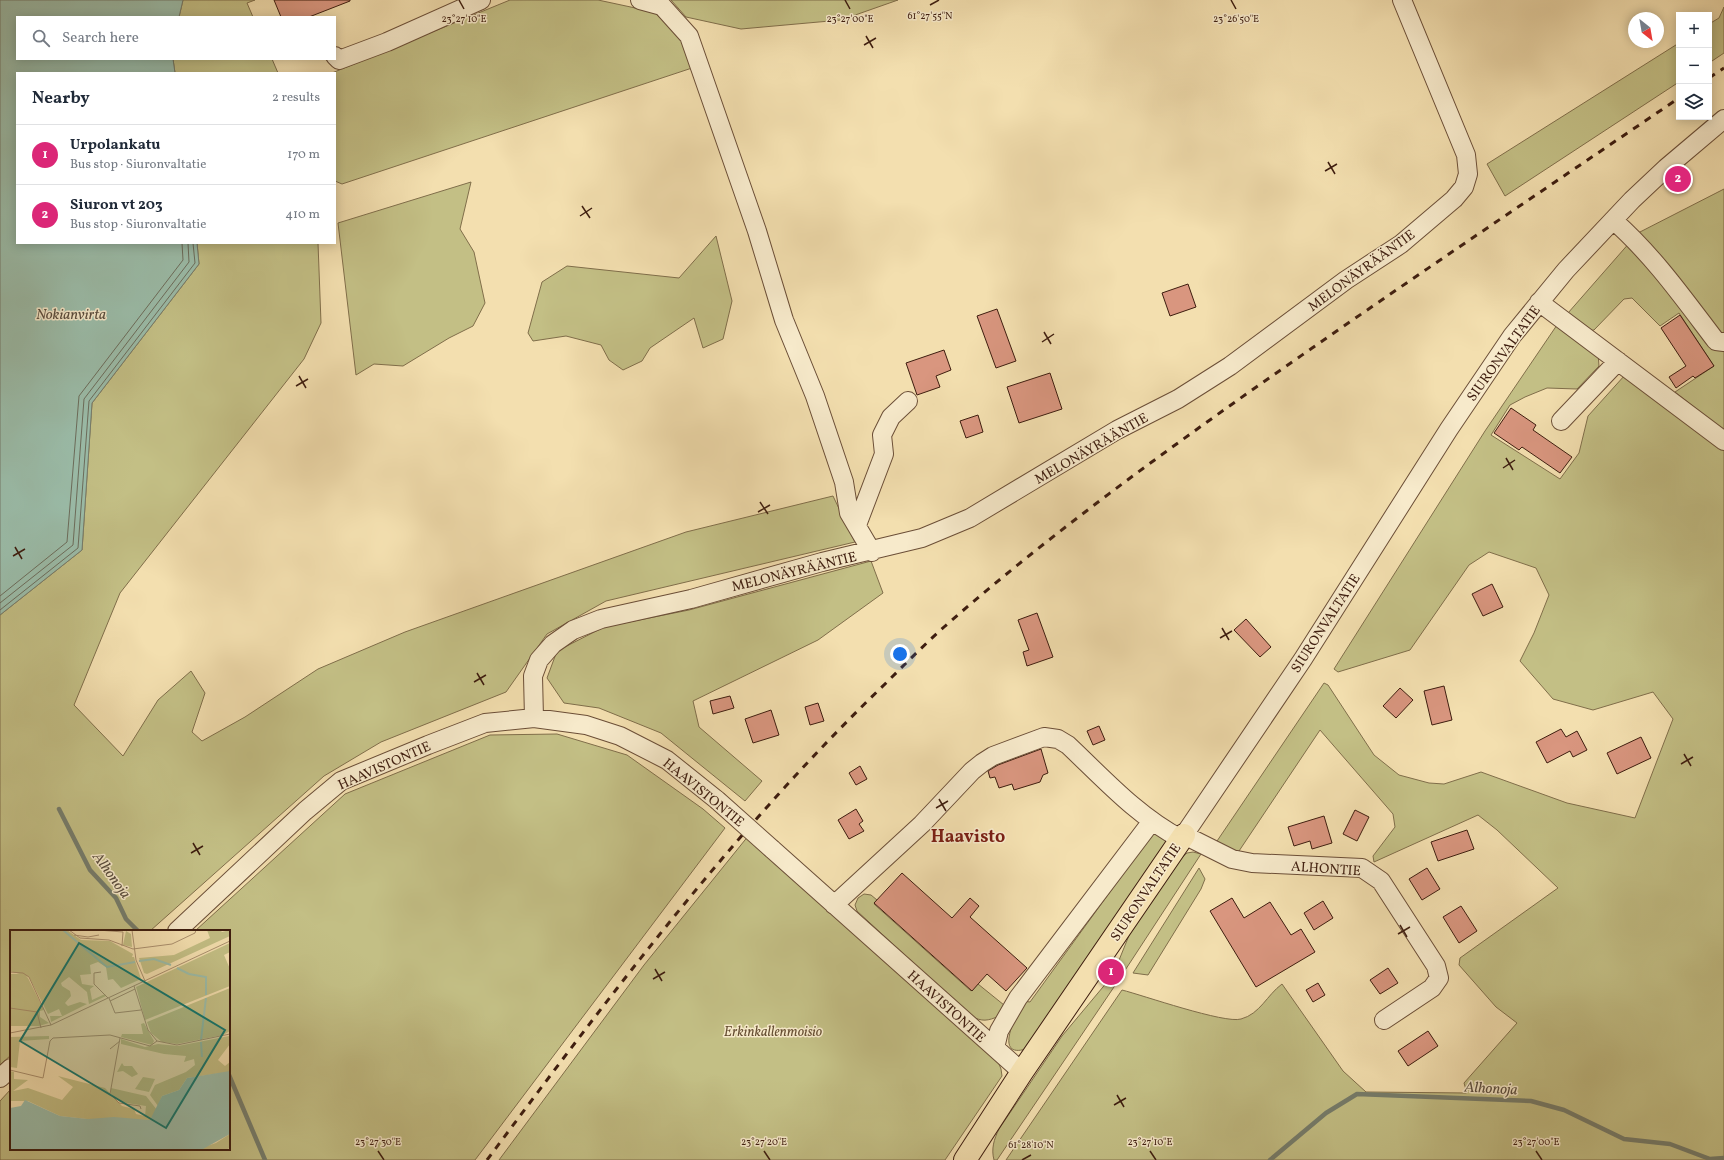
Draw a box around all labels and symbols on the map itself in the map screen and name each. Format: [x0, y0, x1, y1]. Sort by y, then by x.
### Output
text: 61°27'55"N [908, 9, 953, 23]
text: 23°27'10"E [442, 12, 486, 26]
text: 23°27'00"E [826, 12, 874, 26]
text: 23°26'50"E [1213, 12, 1259, 26]
north arrow [1628, 12, 1664, 48]
pin: 2 [1665, 164, 1691, 194]
street label: MELONÄYRÄÄNTIE [1304, 226, 1419, 317]
street label: SIURONVALTATIE [1463, 302, 1546, 406]
water label: Nokianvirta [36, 305, 106, 326]
street label: MELONÄYRÄÄNTIE [1032, 409, 1152, 490]
street label: MELONÄYRÄÄNTIE [730, 548, 859, 597]
street label: SIURONVALTATIE [1287, 571, 1365, 677]
your location [890, 644, 910, 664]
street label: HAAVISTONTIE [335, 737, 434, 795]
street label: HAAVISTONTIE [658, 754, 748, 832]
district label: Haavisto [931, 825, 1005, 850]
street label: SIURONVALTATIE [1106, 840, 1186, 946]
water label: Alhonoja [86, 847, 135, 904]
street label: ALHONTIE [1290, 858, 1362, 881]
inset map [10, 930, 230, 1150]
pin: 1 [1098, 957, 1124, 987]
street label: HAAVISTONTIE [903, 967, 989, 1048]
park label: Erkinkallenmoisio [724, 1023, 823, 1042]
water label: Alhonoja [1463, 1078, 1518, 1101]
text: 23°27'30"E [355, 1135, 401, 1149]
text: 23°27'20"E [741, 1135, 787, 1149]
text: 23°27'10"E [1128, 1135, 1172, 1149]
text: 23°27'00"E [1512, 1135, 1560, 1149]
text: 61°28'10"N [1008, 1138, 1054, 1152]

